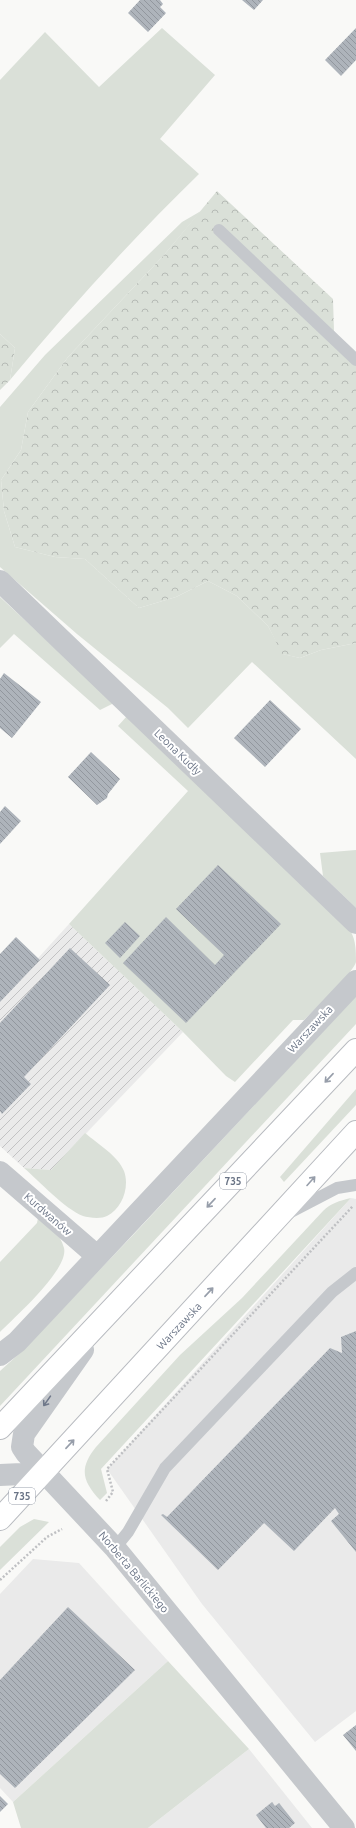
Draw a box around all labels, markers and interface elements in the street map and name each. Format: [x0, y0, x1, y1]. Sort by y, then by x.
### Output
street label: Leona Kudły [152, 727, 204, 778]
street label: Warszawska [285, 1003, 335, 1055]
one-way arrow [324, 1073, 334, 1083]
road number: 735 [220, 1173, 246, 1189]
one-way arrow [306, 1176, 316, 1186]
street label: Kurdwanów [22, 1190, 75, 1238]
one-way arrow [207, 1198, 216, 1208]
one-way arrow [205, 1287, 214, 1297]
street label: Warszawska [154, 1300, 204, 1352]
one-way arrow [43, 1395, 51, 1406]
one-way arrow [65, 1440, 74, 1450]
road number: 735 [9, 1488, 35, 1504]
street label: Norberta Barlickiego [97, 1529, 171, 1615]

